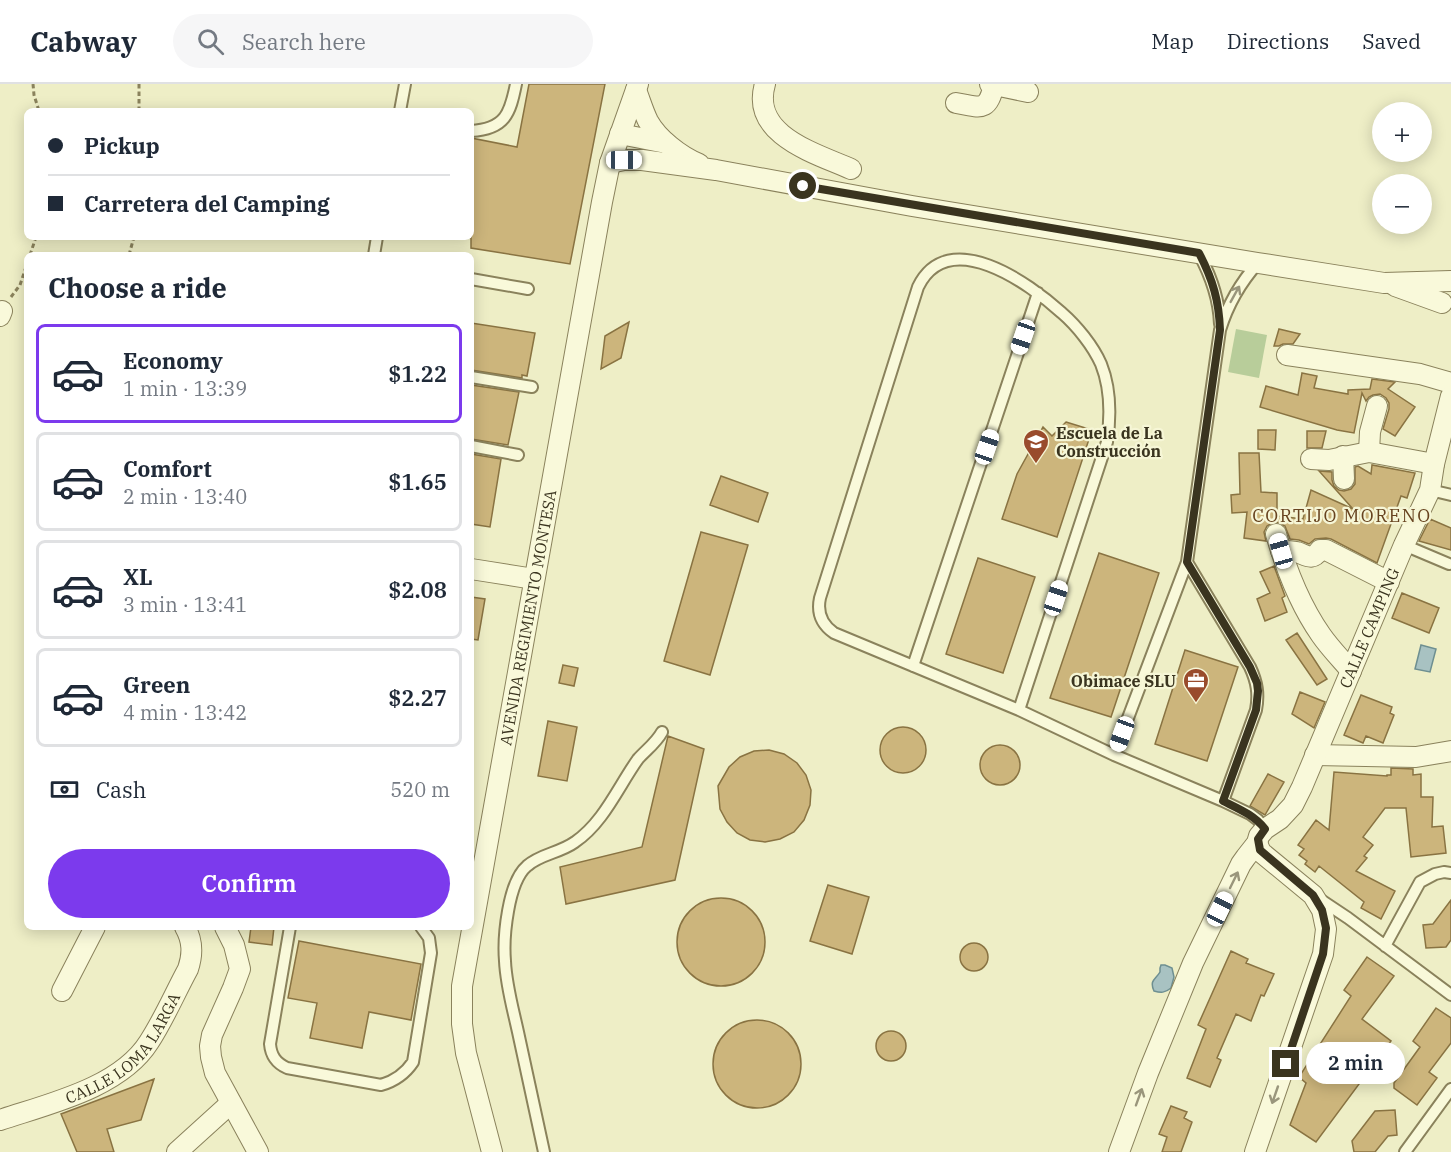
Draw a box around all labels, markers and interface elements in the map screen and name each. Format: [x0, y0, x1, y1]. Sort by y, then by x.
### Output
search box [173, 14, 593, 68]
text: Cabway [30, 23, 137, 60]
icon: search [194, 25, 227, 58]
text: Search here [242, 27, 366, 56]
text: Map [1151, 27, 1194, 55]
text: Directions [1227, 27, 1329, 55]
text: Saved [1362, 27, 1421, 55]
map controls [1372, 102, 1432, 234]
button: + [1372, 102, 1432, 162]
text: Pickup [84, 131, 160, 160]
car [606, 151, 642, 169]
route start [789, 172, 816, 199]
button: − [1372, 174, 1432, 234]
text: Carretera del Camping [84, 189, 330, 218]
text: Choose a ride [48, 270, 227, 305]
one-way arrow [1230, 286, 1241, 304]
car [1009, 317, 1037, 357]
text: Economy [123, 346, 223, 375]
icon: car [51, 347, 105, 401]
text: $1.22 [388, 359, 447, 388]
text: 1 min · 13:39 [123, 375, 247, 402]
place label: Escuela de La Construcción [1056, 423, 1163, 461]
car [973, 427, 1001, 467]
school or university icon: Escuela de La Construcción [1021, 427, 1051, 465]
text: Comfort [123, 454, 212, 483]
icon: car [51, 455, 105, 509]
text: $1.65 [388, 467, 447, 496]
text: 2 min · 13:40 [123, 483, 247, 510]
street label: AVENIDA REGIMIENTO MONTESA [495, 488, 560, 747]
district label: CORTIJO MORENO [1252, 504, 1432, 527]
car [1267, 531, 1295, 571]
text: XL [123, 562, 153, 591]
icon: car [51, 563, 105, 617]
street label: CALLE CAMPING [1335, 565, 1403, 691]
text: $2.08 [388, 575, 447, 604]
car [1042, 578, 1070, 618]
text: 3 min · 13:41 [123, 591, 247, 618]
office icon: Obimace SLU [1181, 666, 1211, 704]
text: Green [123, 670, 190, 699]
icon: car [51, 671, 105, 725]
place label: Obimace SLU [1071, 671, 1176, 691]
text: $2.27 [388, 683, 447, 712]
text: 4 min · 13:42 [123, 699, 247, 726]
car [1107, 714, 1137, 754]
icon: cash [48, 773, 81, 806]
text: Cash [96, 775, 147, 804]
text: 520 m [390, 776, 450, 803]
button: Confirm [48, 849, 450, 918]
one-way arrow [1229, 871, 1241, 889]
car [1204, 889, 1236, 929]
street label: CALLE LOMA LARGA [62, 989, 184, 1108]
callout: 2 min [1307, 1043, 1406, 1085]
text: 2 min [1328, 1049, 1383, 1076]
route end [1272, 1050, 1299, 1077]
one-way arrow [1268, 1085, 1279, 1104]
one-way arrow [1135, 1088, 1146, 1107]

